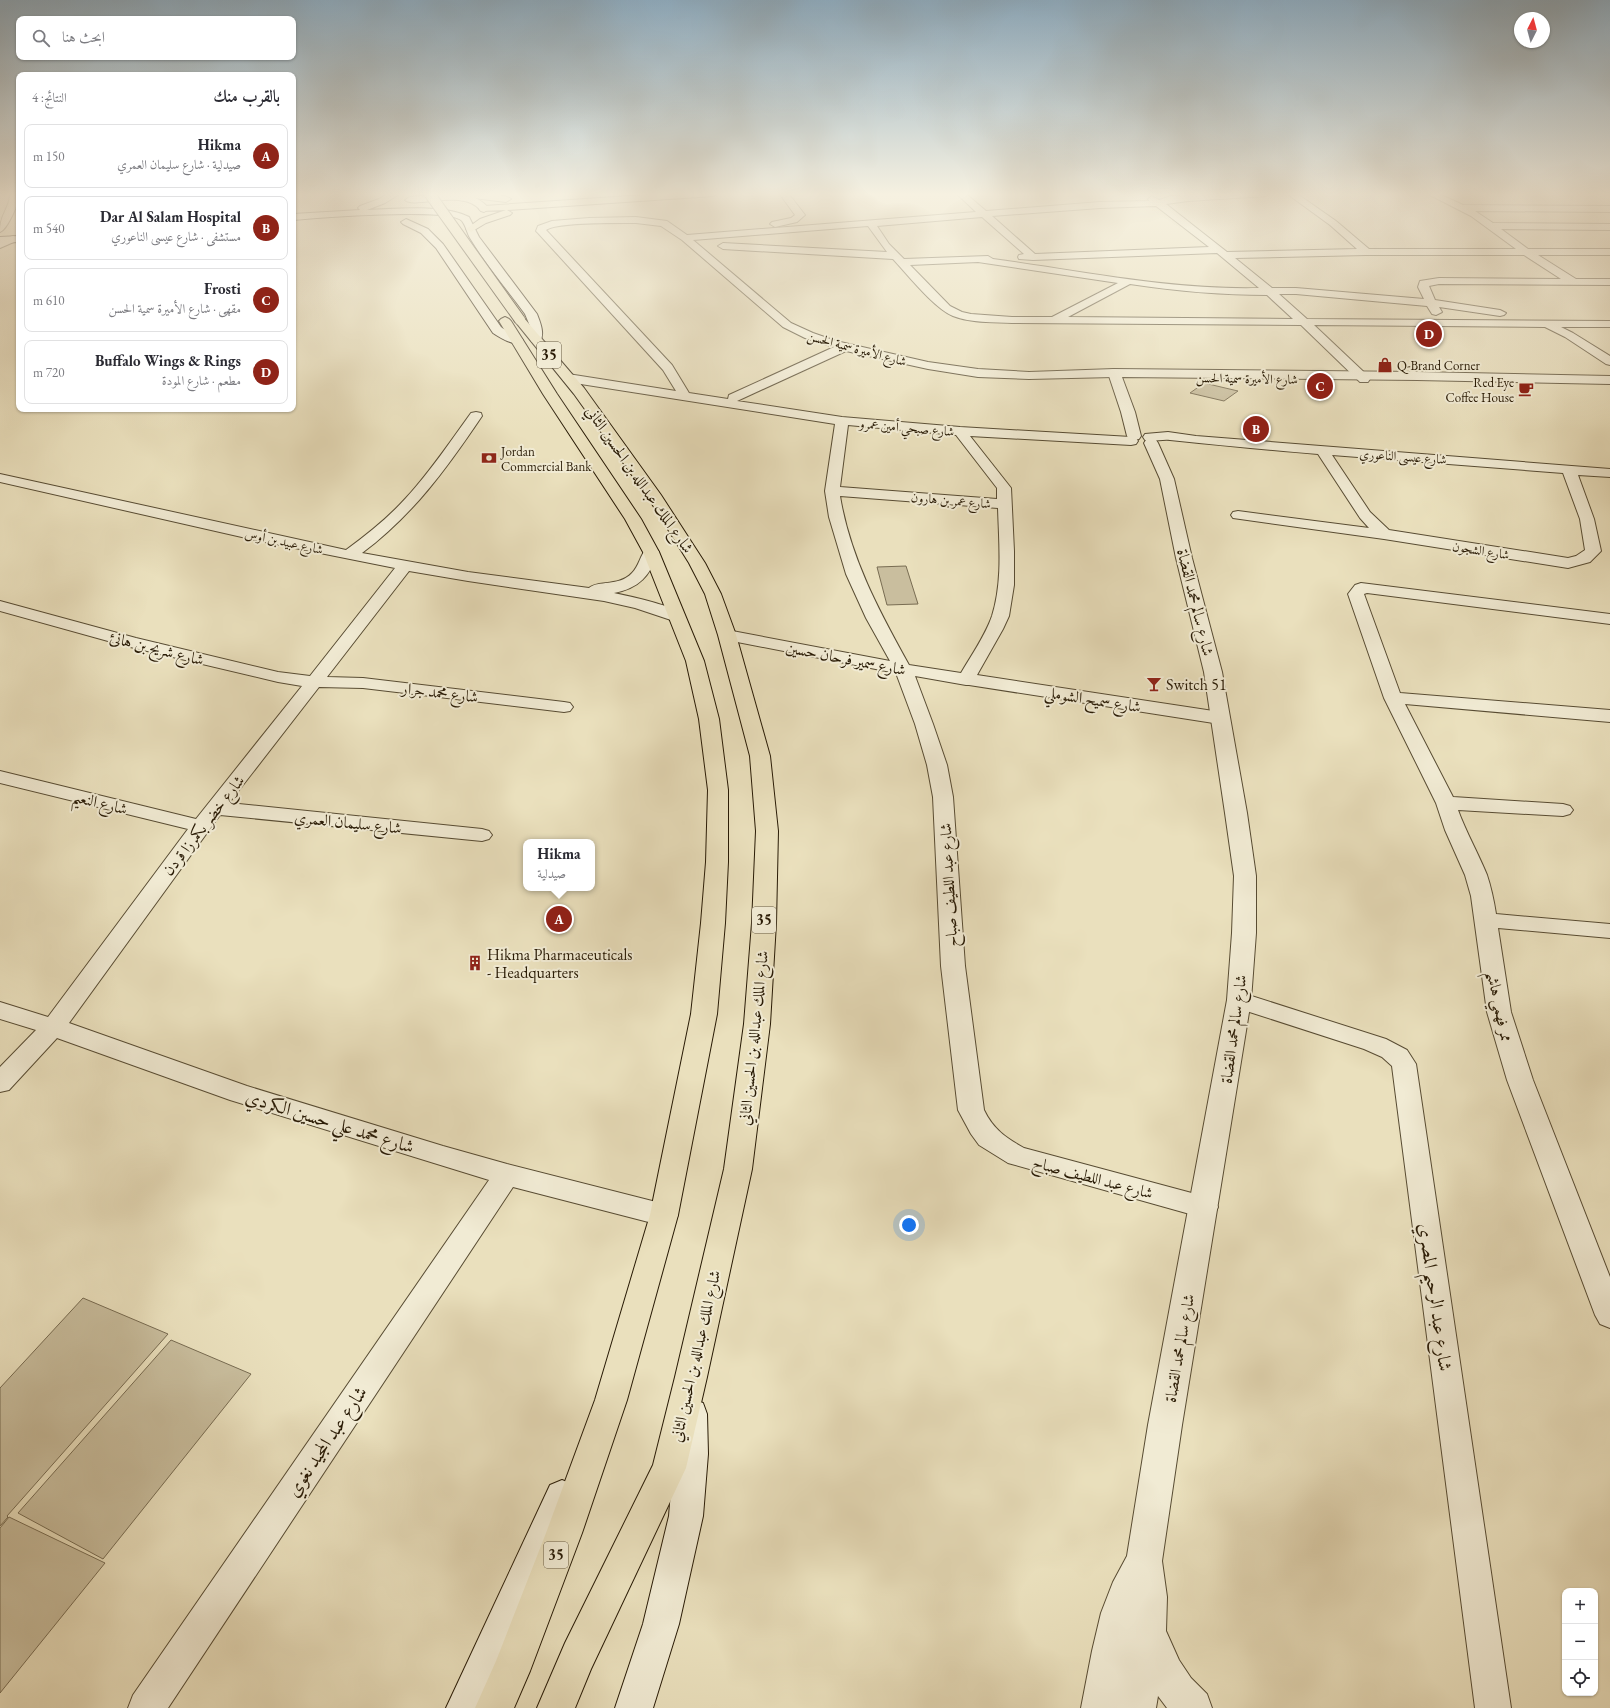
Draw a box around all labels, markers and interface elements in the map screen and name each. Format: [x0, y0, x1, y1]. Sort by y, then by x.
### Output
north arrow [1514, 12, 1550, 48]
search box [16, 16, 296, 60]
icon: search [30, 27, 52, 49]
text: ابحث هنا [62, 27, 105, 46]
text: بالقرب منك [213, 85, 280, 107]
text: النتائج: 4 [32, 89, 67, 106]
text: Hikma [198, 135, 241, 154]
text: 150 m [33, 148, 64, 165]
text: A [261, 148, 271, 165]
text: صيدلية · شارع سليمان العمري [117, 156, 241, 173]
text: Dar Al Salam Hospital [100, 207, 241, 226]
text: 540 m [33, 220, 64, 237]
text: B [262, 220, 270, 237]
text: مستشفى · شارع عيسى الناعوري [111, 228, 241, 245]
text: Frosti [204, 279, 241, 298]
text: 610 m [33, 292, 64, 309]
text: C [261, 292, 271, 309]
text: مقهى · شارع الأميرة سمية الحسن [108, 300, 241, 317]
pin: D [1416, 319, 1442, 349]
street label: شارع الأميرة سمية الحسن [805, 327, 908, 373]
road number: 35 [537, 342, 561, 368]
text: Buffalo Wings & Rings [95, 351, 241, 370]
shop icon: Q-Brand Corner [1376, 356, 1394, 374]
place label: Q-Brand Corner [1397, 357, 1481, 374]
text: 720 m [33, 364, 64, 381]
text: D [261, 364, 271, 381]
street label: شارع الأميرة سمية الحسن [1196, 369, 1298, 391]
pin: C [1307, 371, 1333, 401]
text: مطعم · شارع المودة [162, 372, 241, 389]
place label: Red Eye Coffee House [1445, 374, 1514, 406]
cafe icon: Red Eye Coffee House [1517, 380, 1535, 398]
street label: شارع الملك عبدالله بن الحسين الثاني [578, 401, 699, 559]
pin: B [1243, 414, 1269, 444]
street label: شارع صبحي أمين عمرو [857, 415, 955, 444]
place label: Jordan Commercial Bank [500, 443, 592, 475]
street label: شارع عيسى الناعوري [1359, 445, 1447, 471]
bank icon: Jordan Commercial Bank [480, 449, 498, 467]
street label: شارع عمر بن هارون [910, 489, 992, 515]
street label: شارع عبيد بن أوس [242, 525, 325, 561]
street label: شارع الشجون [1451, 538, 1511, 566]
street label: شارع سالم محمد القضاة [1168, 546, 1219, 659]
street label: شارع شريح بن هانئ [107, 627, 206, 673]
street label: شارع سمير فرحان حسين [784, 637, 908, 683]
place label: Switch 51 [1166, 674, 1227, 695]
bar icon: Switch 51 [1145, 675, 1163, 693]
street label: شارع محمد جرار [398, 677, 480, 711]
street label: شارع سميح الشوملي [1042, 682, 1143, 722]
street label: شارع خضر بكمرزا قردن [157, 771, 252, 882]
street label: شارع النعيم [69, 786, 130, 825]
street label: شارع سليمان العمري [293, 806, 403, 842]
street label: شارع عبد اللطيف صباح [935, 822, 966, 947]
popup [523, 839, 595, 891]
text: Hikma [537, 844, 581, 863]
text: صيدلية [537, 865, 566, 882]
pin: A [546, 904, 572, 934]
road number: 35 [752, 907, 776, 933]
place label: Hikma Pharmaceuticals - Headquarters [487, 944, 633, 983]
street label: شارع الملك عبدالله بن الحسين الثاني [734, 950, 776, 1127]
building icon: Hikma Pharmaceuticals - Headquarters [466, 954, 484, 972]
street label: ممر فهمي هاشم [1476, 969, 1517, 1045]
street label: شارع سالم محمد القضاة [1215, 973, 1255, 1085]
street label: شارع محمد علي حسين الكردي [241, 1084, 417, 1165]
street label: شارع عبد اللطيف صباح [1029, 1151, 1156, 1208]
your location [899, 1215, 919, 1235]
street label: شارع عبد الرحيم المصري [1406, 1221, 1458, 1374]
street label: شارع الملك عبدالله بن الحسين الثاني [665, 1268, 728, 1445]
street label: شارع سالم محمد القضاة [1160, 1292, 1203, 1405]
street label: شارع عبد المجيد نغوي [280, 1381, 375, 1503]
road number: 35 [544, 1542, 568, 1568]
map controls [1562, 1588, 1598, 1696]
button: + [1562, 1588, 1598, 1624]
button: − [1562, 1624, 1598, 1660]
button: locate [1562, 1660, 1598, 1696]

